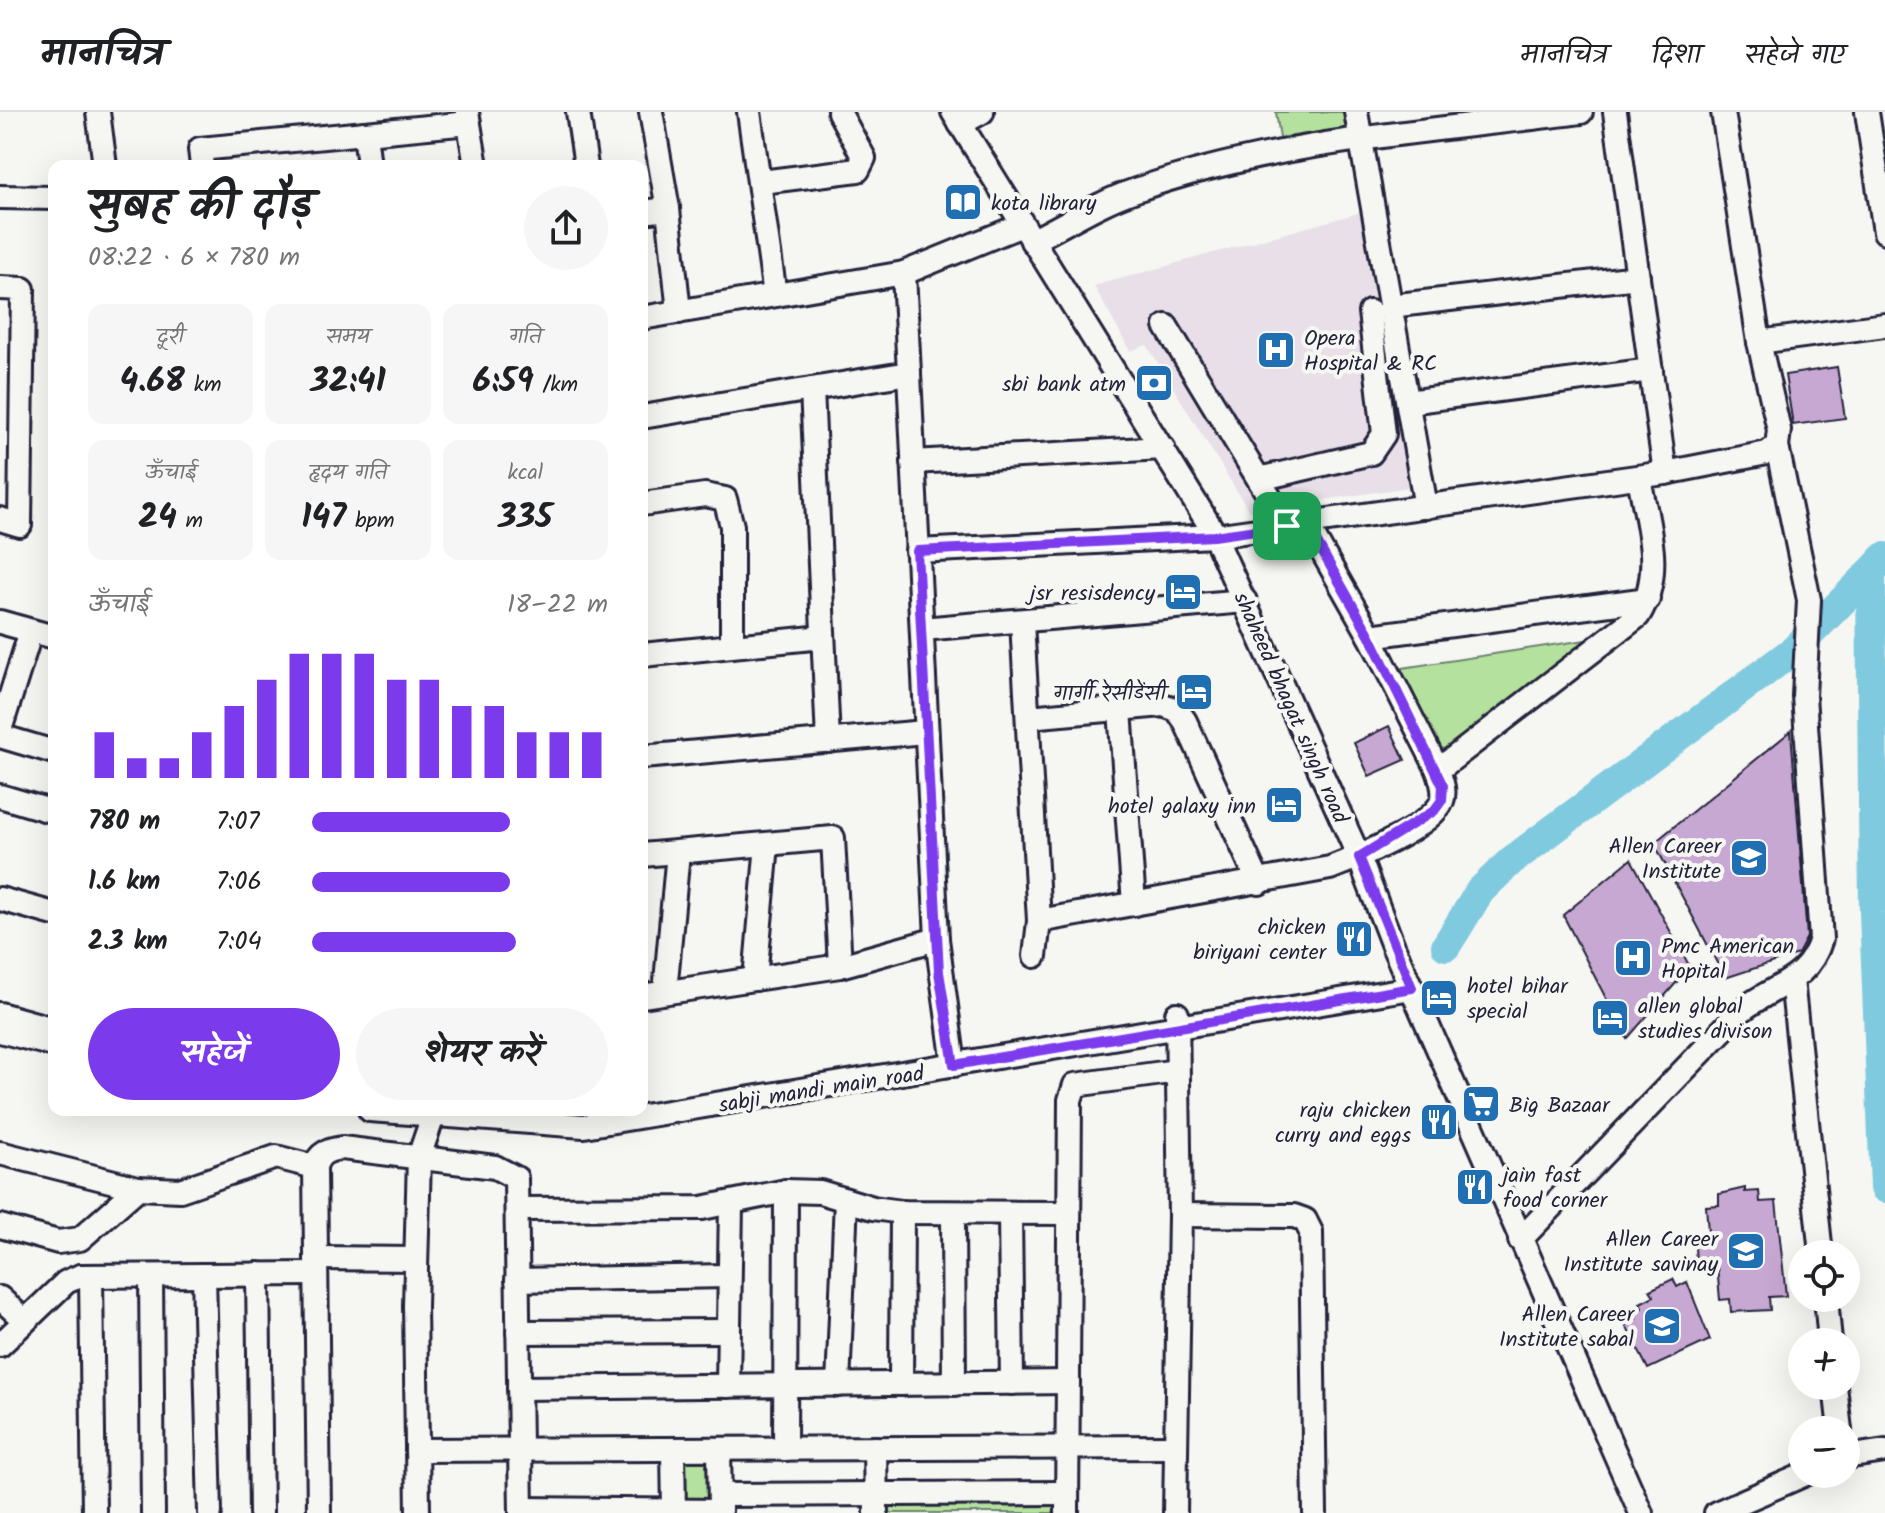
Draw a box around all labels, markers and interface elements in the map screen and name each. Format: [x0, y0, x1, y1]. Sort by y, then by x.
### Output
text: मानचित्र [40, 25, 164, 85]
text: मानचित्र [1520, 33, 1607, 78]
text: दिशा [1651, 33, 1701, 78]
text: सहेजे गए [1745, 33, 1845, 78]
text: सुबह की दौड़ [88, 172, 313, 242]
library icon: kota library [942, 181, 984, 223]
button: share [524, 186, 608, 270]
place label: kota library [991, 187, 1097, 222]
text: 08:22 · 6 × 780 m [88, 237, 300, 279]
text: दूरी [157, 320, 184, 355]
text: समय [326, 320, 370, 355]
text: गति [509, 320, 542, 355]
place label: Opera Hospital & RC [1304, 322, 1437, 382]
hospital icon: Opera Hospital & RC [1255, 329, 1297, 371]
text: 4.68 [120, 355, 185, 409]
text: 32:41 [310, 355, 386, 409]
text: 6:59 [472, 355, 534, 409]
bank icon: sbi bank atm [1133, 362, 1175, 404]
text: km [185, 368, 222, 403]
text: /km [534, 368, 578, 403]
place label: sbi bank atm [1002, 368, 1126, 403]
text: ऊँचाई [144, 456, 197, 491]
text: हृदय गति [309, 456, 387, 491]
text: kcal [507, 456, 543, 491]
text: 24 [138, 491, 177, 545]
text: 147 [301, 491, 346, 545]
text: 335 [498, 491, 553, 545]
pin [1253, 492, 1321, 560]
text: m [177, 504, 203, 539]
text: bpm [346, 504, 395, 539]
icon: arrive [1265, 504, 1309, 548]
hotel icon: jsr resisdency [1162, 571, 1204, 613]
place label: jsr resisdency [1025, 577, 1156, 612]
text: ऊँचाई [88, 584, 150, 626]
text: 18–22 m [507, 584, 608, 626]
street label: shaheed bhagat singh road [1223, 586, 1357, 831]
hotel icon: गार्गी रेसीडेंसी [1173, 671, 1215, 713]
place label: गार्गी रेसीडेंसी [1053, 677, 1170, 712]
hotel icon: hotel galaxy inn [1263, 784, 1305, 826]
place label: hotel galaxy inn [1108, 790, 1256, 825]
text: 780 m [88, 801, 160, 843]
text: 7:07 [216, 801, 259, 843]
place label: Allen Career Institute [1609, 830, 1723, 890]
school or university icon: Allen Career Institute [1728, 837, 1770, 879]
text: 1.6 km [88, 861, 160, 903]
text: 7:06 [216, 861, 262, 903]
place label: chicken biriyani center [1193, 911, 1328, 971]
restaurant icon: chicken biriyani center [1333, 918, 1375, 960]
text: 2.3 km [88, 921, 168, 963]
text: 7:04 [216, 921, 262, 963]
place label: Pmc American Hopital [1661, 930, 1794, 990]
hospital icon: Pmc American Hopital [1612, 937, 1654, 979]
place label: hotel bihar special [1467, 970, 1569, 1030]
hotel icon: hotel bihar special [1418, 977, 1460, 1019]
place label: allen global studies divison [1638, 990, 1773, 1050]
hotel icon: allen global studies divison [1589, 997, 1631, 1039]
button: सहेजें [88, 1008, 340, 1100]
button: शेयर करें [356, 1008, 608, 1100]
street label: sabji mandi main road [716, 1057, 928, 1124]
supermarket icon: Big Bazaar [1460, 1083, 1502, 1125]
place label: Big Bazaar [1509, 1089, 1611, 1124]
place label: raju chicken curry and eggs [1275, 1094, 1412, 1154]
restaurant icon: raju chicken curry and eggs [1418, 1101, 1460, 1143]
place label: jain fast food corner [1498, 1159, 1609, 1219]
restaurant icon: jain fast food corner [1454, 1166, 1496, 1208]
place label: Allen Career Institute savinay [1563, 1223, 1720, 1283]
school or university icon: Allen Career Institute savinay [1725, 1230, 1767, 1272]
map controls [1788, 1240, 1860, 1488]
button: locate [1788, 1240, 1860, 1312]
place label: Allen Career Institute sabal [1499, 1298, 1636, 1358]
school or university icon: Allen Career Institute sabal [1641, 1305, 1683, 1347]
button: + [1788, 1328, 1860, 1400]
button: − [1788, 1416, 1860, 1488]

